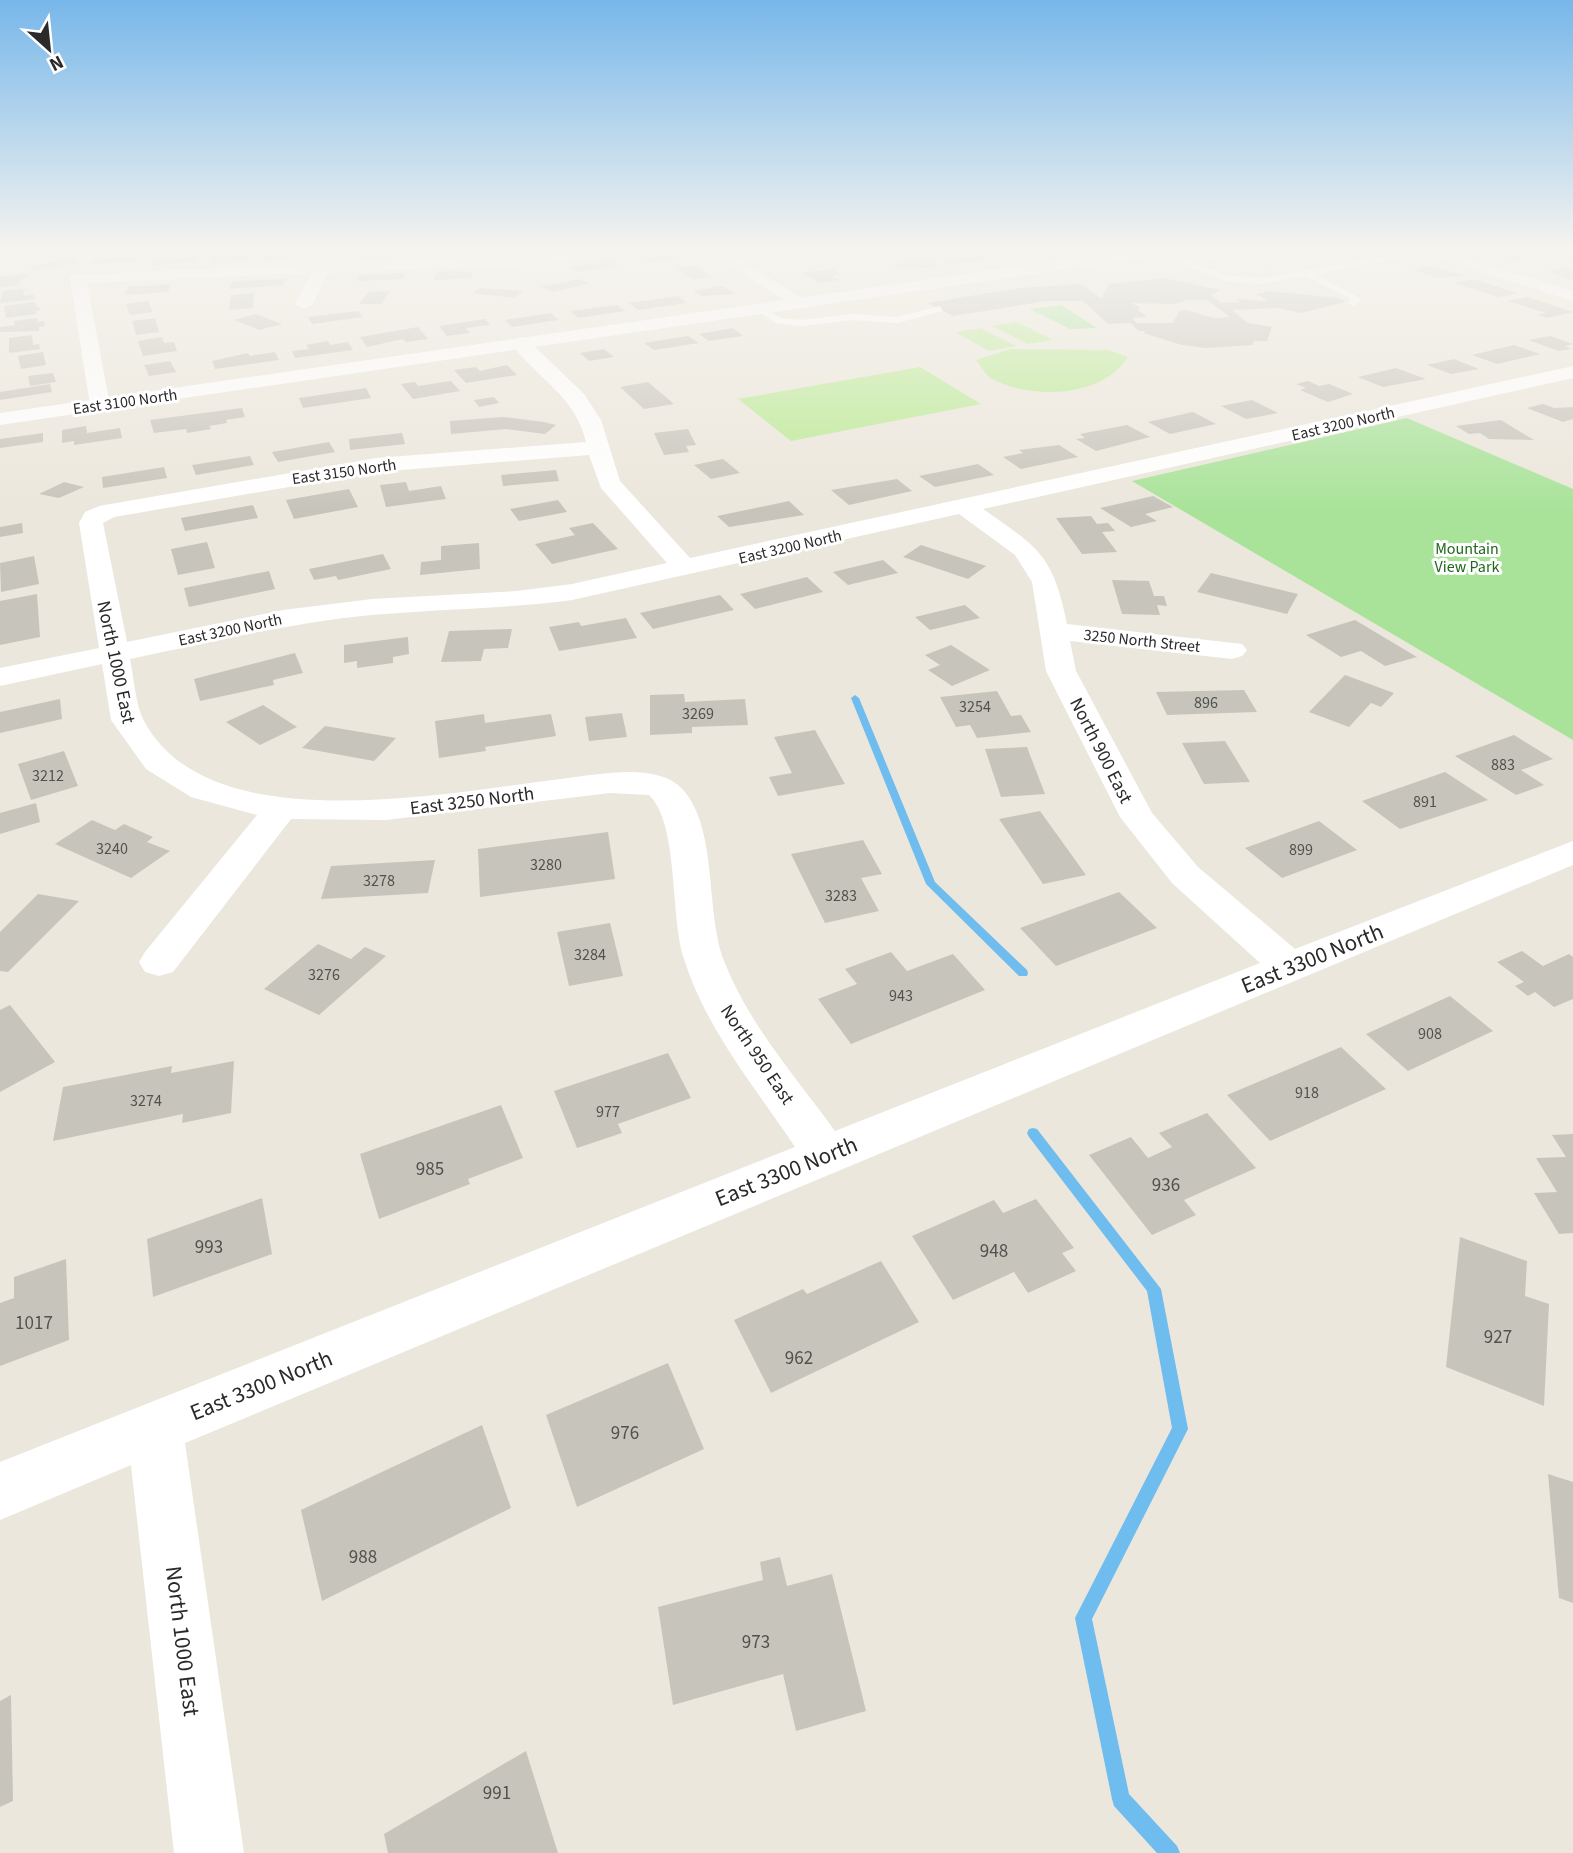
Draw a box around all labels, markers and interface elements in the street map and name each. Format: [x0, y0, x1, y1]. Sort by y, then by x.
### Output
north arrow [14, 14, 84, 84]
text: N [44, 48, 68, 78]
street label: East 3100 North [72, 384, 179, 420]
street label: East 3200 North [1290, 401, 1397, 447]
street label: East 3150 North [291, 454, 398, 490]
street label: East 3200 North [737, 524, 844, 570]
park label: Mountain View Park [1435, 538, 1499, 578]
street label: North 1000 East [89, 598, 142, 727]
street label: East 3200 North [176, 608, 284, 652]
street label: 3250 North Street [1083, 624, 1202, 658]
house number: 896 [1194, 692, 1218, 714]
street label: North 900 East [1062, 693, 1139, 809]
house number: 3254 [959, 696, 991, 718]
house number: 3269 [682, 703, 714, 725]
house number: 883 [1491, 754, 1515, 776]
house number: 3212 [32, 765, 64, 787]
street label: East 3250 North [409, 780, 536, 823]
house number: 891 [1413, 791, 1437, 813]
house number: 3240 [96, 838, 128, 860]
house number: 899 [1289, 839, 1313, 861]
house number: 3280 [530, 854, 562, 876]
house number: 3278 [363, 870, 395, 892]
house number: 3283 [825, 885, 857, 907]
street label: East 3300 North [1236, 915, 1388, 1002]
house number: 3284 [574, 944, 606, 966]
house number: 3276 [308, 964, 340, 986]
house number: 943 [889, 985, 913, 1007]
street label: North 950 East [713, 999, 801, 1111]
house number: 908 [1418, 1023, 1442, 1045]
house number: 918 [1295, 1082, 1319, 1104]
house number: 3274 [130, 1090, 162, 1112]
house number: 977 [596, 1101, 620, 1123]
street label: East 3300 North [710, 1128, 862, 1215]
house number: 985 [416, 1156, 444, 1183]
house number: 936 [1152, 1172, 1180, 1199]
house number: 993 [195, 1234, 223, 1261]
house number: 948 [980, 1238, 1008, 1265]
house number: 1017 [15, 1310, 53, 1337]
house number: 927 [1484, 1324, 1512, 1351]
street label: East 3300 North [185, 1342, 337, 1429]
house number: 962 [785, 1345, 813, 1372]
house number: 976 [611, 1420, 639, 1447]
house number: 988 [349, 1544, 377, 1571]
street label: North 1000 East [157, 1564, 208, 1718]
house number: 973 [742, 1629, 770, 1656]
house number: 991 [483, 1780, 511, 1807]

